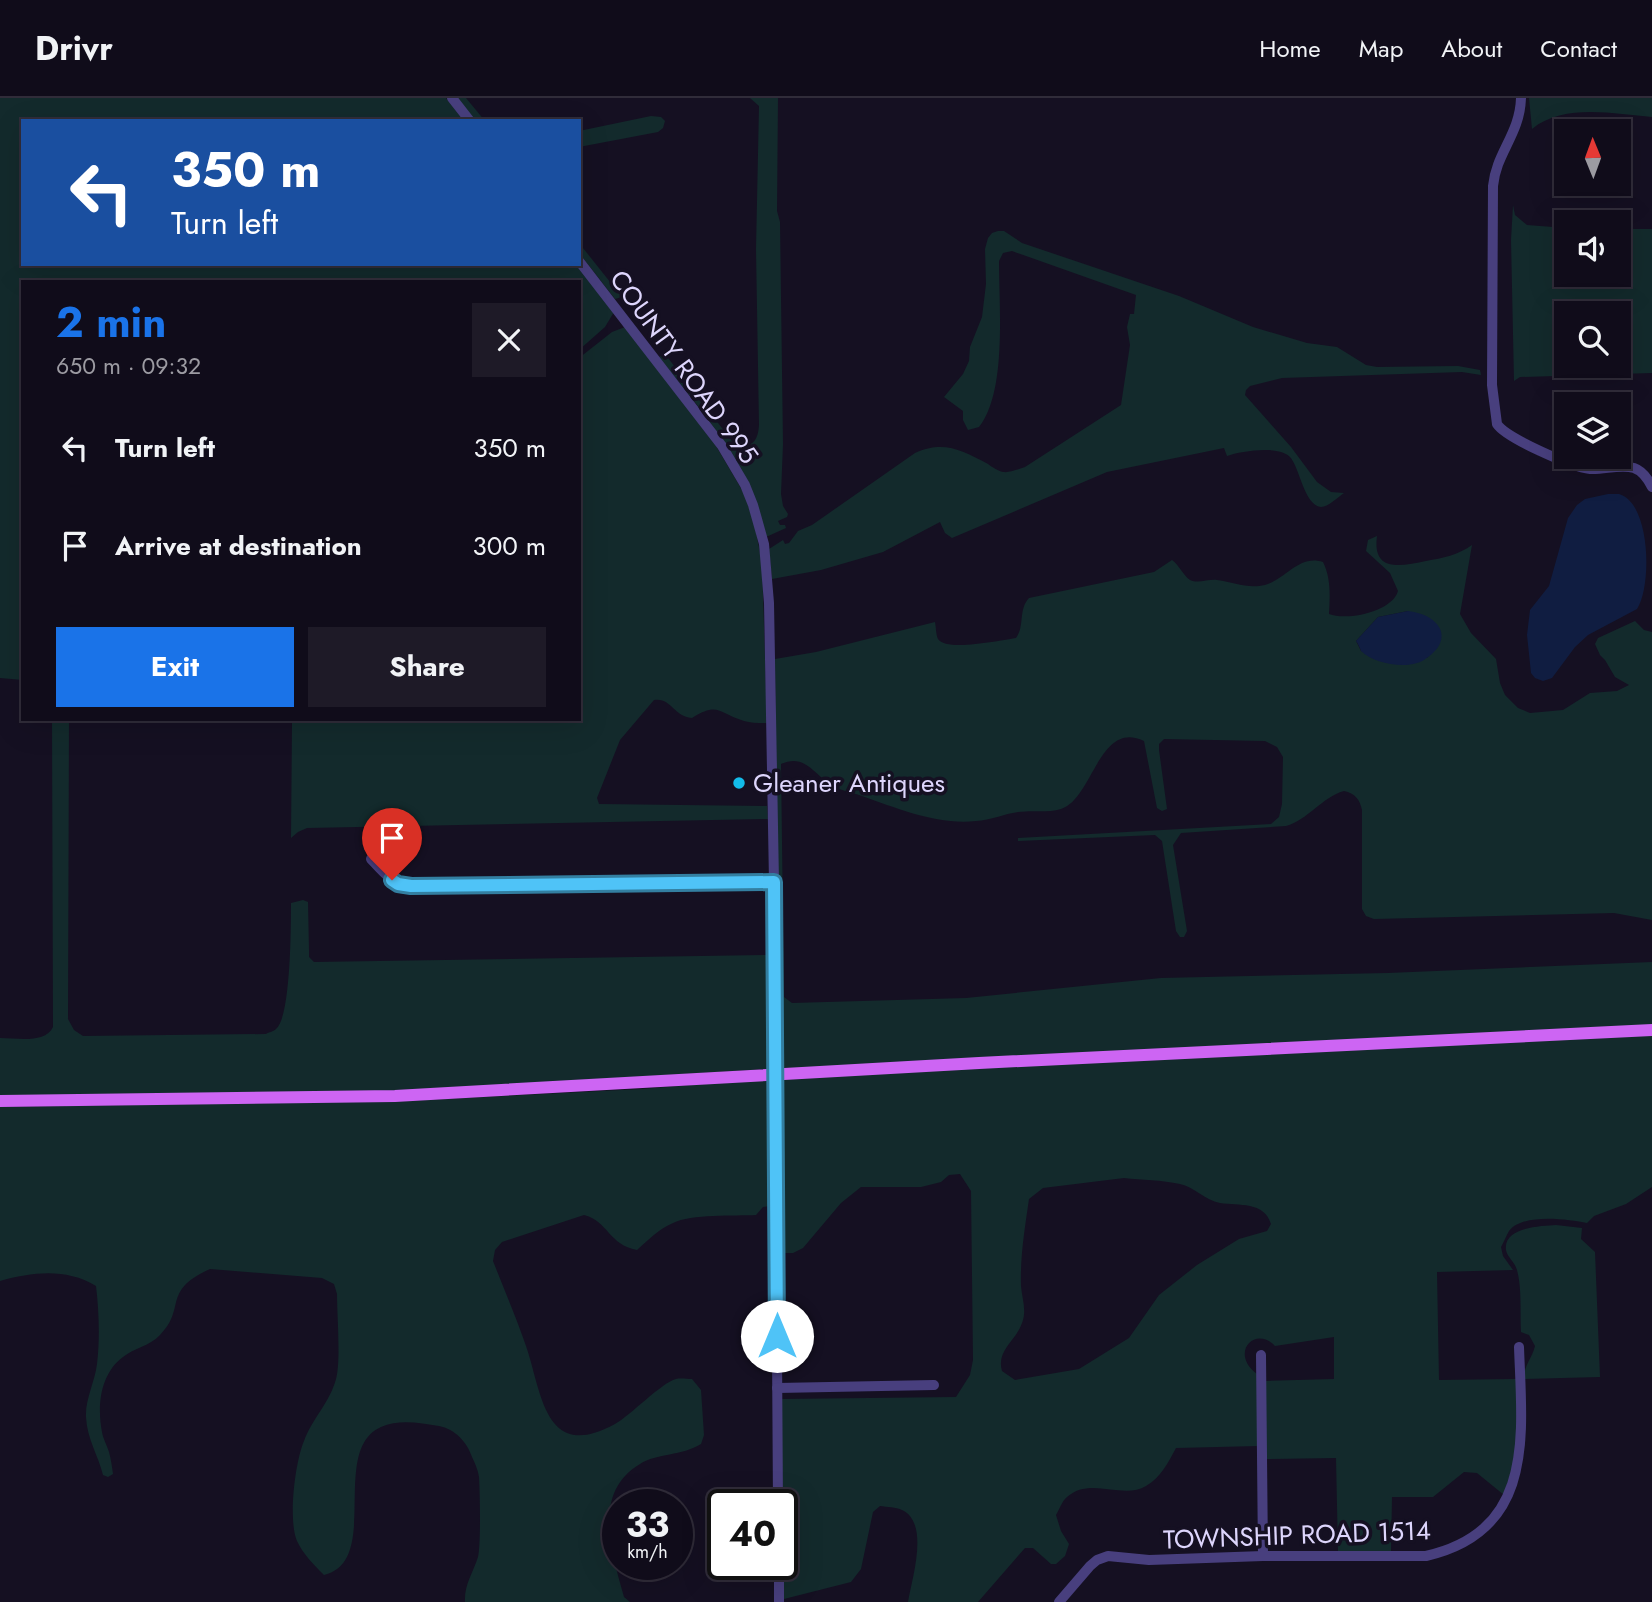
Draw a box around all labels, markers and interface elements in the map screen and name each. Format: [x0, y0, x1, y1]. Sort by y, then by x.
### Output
text: Drivr [35, 25, 113, 72]
text: Home [1259, 31, 1321, 66]
text: Map [1359, 31, 1403, 66]
text: About [1441, 31, 1502, 66]
text: Contact [1540, 31, 1617, 66]
north arrow [1554, 119, 1631, 196]
map controls [1554, 119, 1631, 469]
text: 350 m [171, 135, 320, 205]
icon: left [56, 147, 147, 238]
text: Turn left [171, 200, 278, 246]
button: sound [1554, 210, 1631, 287]
street label: COUNTY ROAD 995 [601, 262, 767, 472]
text: 2 min [56, 292, 166, 353]
button: search [1554, 301, 1631, 378]
button: close [472, 303, 546, 377]
text: 650 m · 09:32 [56, 349, 201, 383]
button: layers [1554, 392, 1631, 469]
icon: left [56, 429, 94, 467]
text: Turn left [115, 429, 215, 467]
text: 350 m [473, 429, 546, 467]
icon: arrive [56, 527, 94, 565]
text: Arrive at destination [115, 527, 362, 565]
text: 300 m [473, 527, 546, 565]
button: Exit [56, 627, 294, 707]
button: Share [308, 627, 546, 707]
place label: Gleaner Antiques [753, 764, 945, 802]
marker: Gleaner Antiques [731, 775, 747, 791]
pin [362, 808, 422, 880]
icon: arrive [373, 819, 411, 857]
position arrow [740, 1299, 814, 1373]
speed limit sign: 40 [707, 1489, 798, 1580]
text: 33 [626, 1500, 669, 1550]
street label: TOWNSHIP ROAD 1514 [1162, 1511, 1432, 1559]
text: km/h [627, 1539, 668, 1565]

